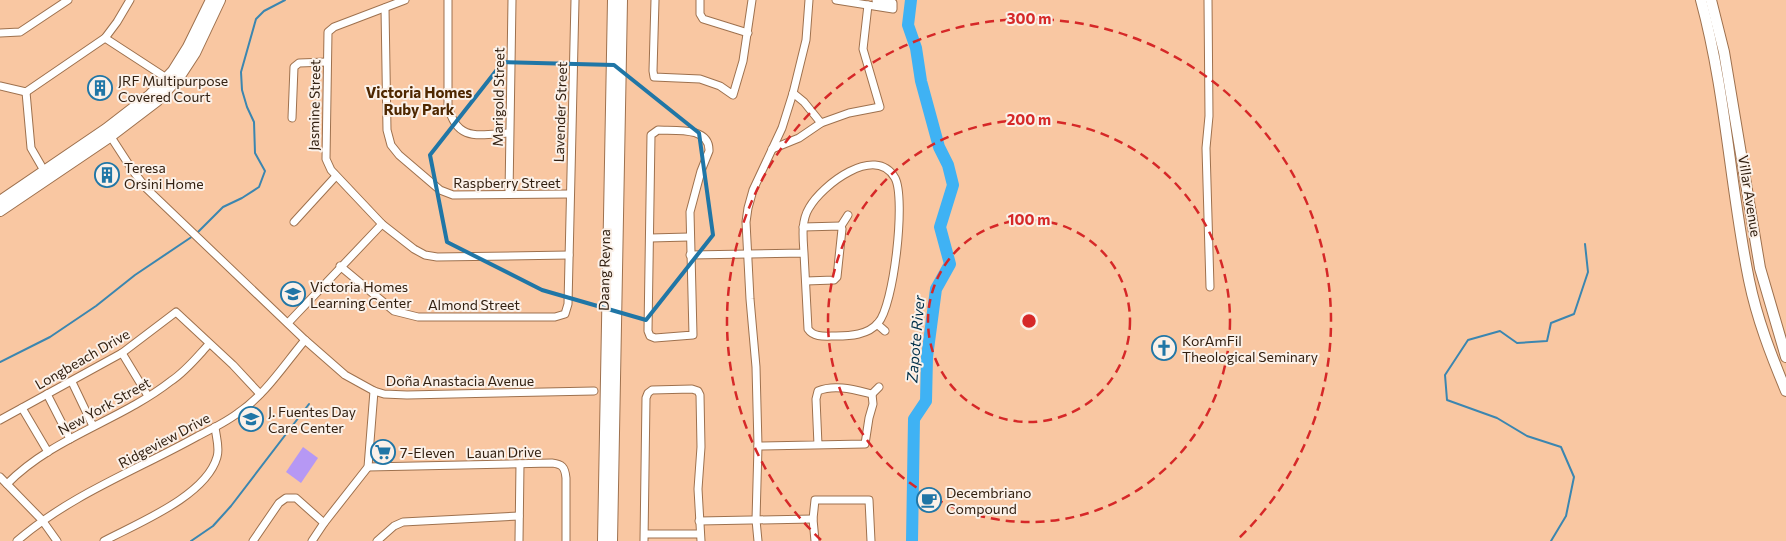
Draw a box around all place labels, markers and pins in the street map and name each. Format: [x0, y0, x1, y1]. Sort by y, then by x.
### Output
place label: JRF Multipurpose Covered Court [118, 72, 228, 105]
building icon: JRF Multipurpose Covered Court [87, 75, 113, 101]
place label: Teresa Orsini Home [124, 159, 204, 192]
building icon: Teresa Orsini Home [94, 162, 120, 188]
place label: Victoria Homes Learning Center [310, 278, 412, 311]
school or university icon: Victoria Homes Learning Center [280, 281, 306, 307]
centre of rings [1020, 312, 1038, 330]
place label: KorAmFil Theological Seminary [1182, 332, 1318, 365]
church icon: KorAmFil Theological Seminary [1151, 335, 1177, 361]
place label: J. Fuentes Day Care Center [268, 403, 356, 436]
school or university icon: J. Fuentes Day Care Center [238, 406, 264, 432]
supermarket icon: 7-Eleven [370, 439, 396, 465]
place label: 7-Eleven [400, 444, 455, 461]
place label: Decembriano Compound [946, 484, 1031, 517]
cafe icon: Decembriano Compound [916, 487, 942, 513]

